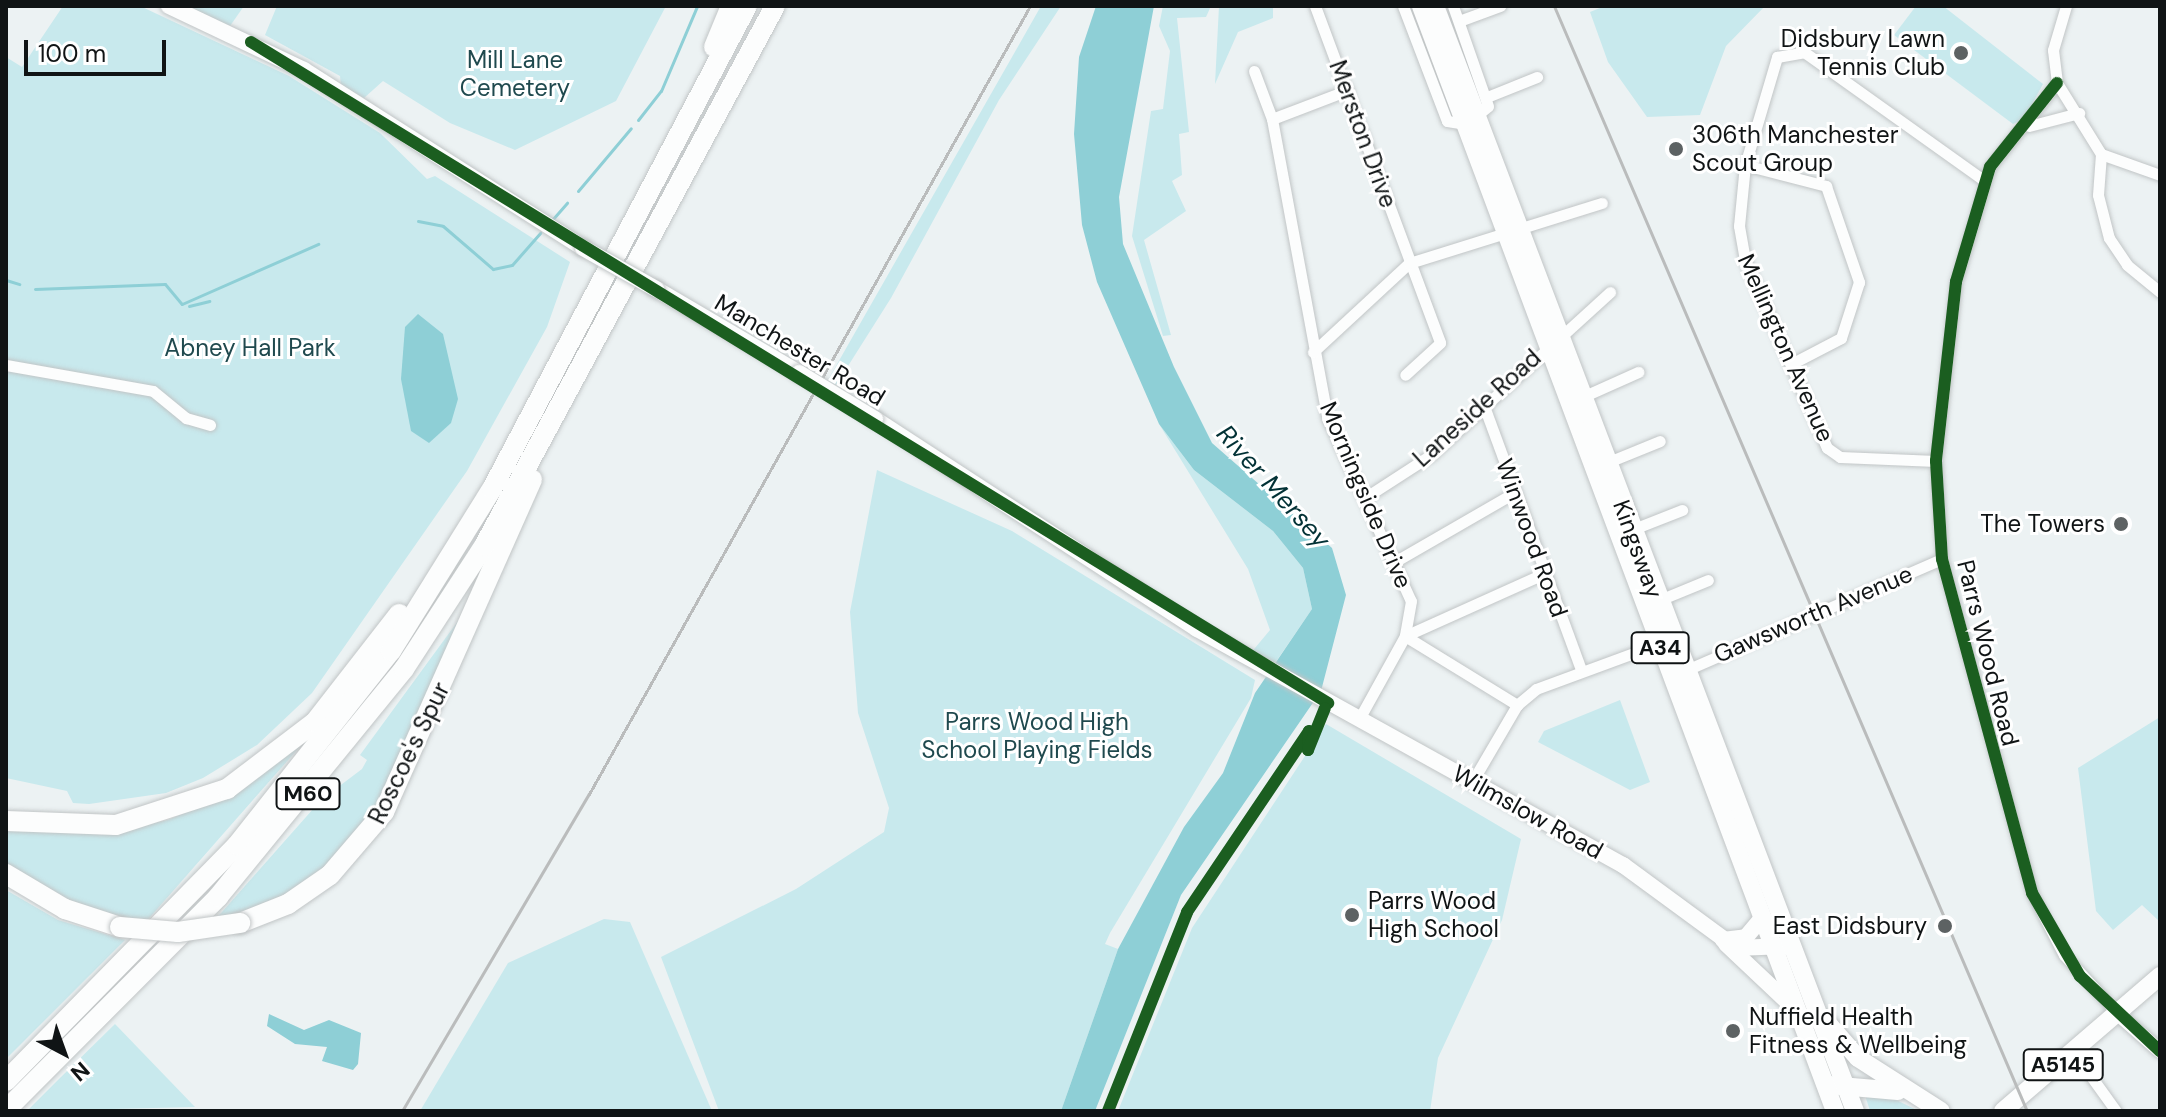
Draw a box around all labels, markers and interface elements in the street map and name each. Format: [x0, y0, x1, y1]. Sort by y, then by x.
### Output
scale bar [28, 24, 170, 74]
place label: Didsbury Lawn Tennis Club [1781, 25, 1945, 81]
text: 100 m [38, 38, 106, 69]
marker: Didsbury Lawn Tennis Club [1952, 44, 1970, 62]
park label: Mill Lane Cemetery [460, 46, 570, 102]
street label: Merston Drive [1323, 56, 1403, 212]
place label: 306th Manchester Scout Group [1692, 121, 1899, 177]
marker: 306th Manchester Scout Group [1667, 140, 1685, 158]
street label: Mellington Avenue [1732, 250, 1840, 446]
street label: Manchester Road [710, 288, 890, 412]
park label: Abney Hall Park [164, 334, 336, 362]
street label: Laneside Road [1407, 343, 1547, 473]
street label: Morningside Drive [1314, 397, 1418, 593]
water label: River Mersey [1210, 419, 1336, 555]
street label: Winwood Road [1490, 455, 1574, 621]
street label: Kingsway [1607, 496, 1669, 602]
place label: The Towers [1980, 510, 2105, 538]
marker: The Towers [2112, 515, 2130, 533]
street label: Parrs Wood Road [1951, 557, 2025, 749]
street label: Gawsworth Avenue [1709, 559, 1917, 669]
road number: A34 [1630, 630, 1690, 666]
street label: Roscoe's Spur [362, 677, 456, 829]
park label: Parrs Wood High School Playing Fields [922, 708, 1152, 764]
street label: Wilmslow Road [1448, 759, 1608, 865]
road number: M60 [274, 776, 342, 812]
place label: Parrs Wood High School [1368, 887, 1499, 943]
marker: Parrs Wood High School [1343, 906, 1361, 924]
place label: East Didsbury [1773, 912, 1927, 940]
marker: East Didsbury [1934, 915, 1956, 937]
place label: Nuffield Health Fitness & Wellbeing [1749, 1003, 1967, 1059]
north arrow [24, 1013, 104, 1093]
marker: Nuffield Health Fitness & Wellbeing [1724, 1022, 1742, 1040]
road number: A5145 [2021, 1047, 2105, 1083]
text: N [65, 1055, 96, 1088]

